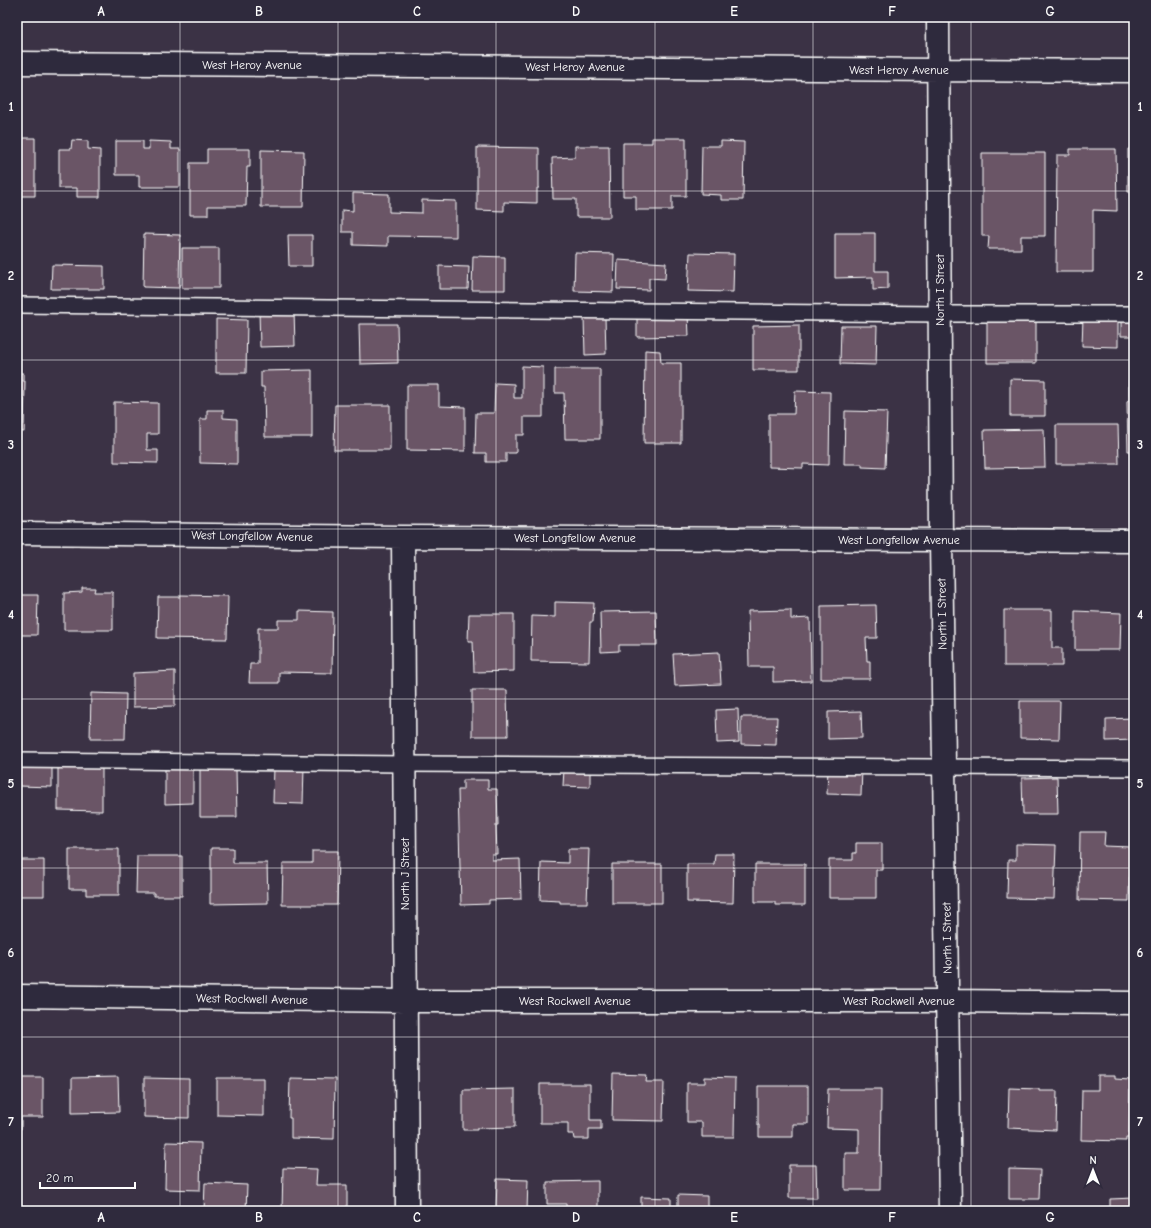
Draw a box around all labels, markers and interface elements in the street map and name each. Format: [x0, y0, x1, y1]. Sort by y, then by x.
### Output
text: A [97, 4, 105, 19]
text: B [255, 4, 263, 19]
text: C [413, 4, 421, 19]
text: D [572, 4, 580, 19]
text: E [730, 4, 738, 19]
text: F [888, 4, 896, 19]
text: G [1045, 4, 1055, 19]
street label: West Heroy Avenue [202, 58, 302, 72]
street label: West Heroy Avenue [525, 60, 625, 74]
street label: West Heroy Avenue [849, 63, 949, 77]
text: 1 [8, 99, 14, 114]
text: 1 [1137, 99, 1143, 114]
street label: North I Street [933, 254, 947, 326]
text: 2 [8, 268, 14, 283]
text: 2 [1137, 268, 1143, 283]
text: 3 [8, 437, 14, 452]
text: 3 [1137, 437, 1143, 452]
street label: West Longfellow Avenue [191, 528, 313, 544]
street label: West Longfellow Avenue [514, 531, 636, 545]
street label: West Longfellow Avenue [838, 533, 960, 547]
street label: North I Street [934, 577, 950, 650]
text: 4 [8, 607, 14, 622]
text: 4 [1137, 607, 1143, 622]
text: 5 [8, 776, 15, 791]
text: 5 [1137, 776, 1144, 791]
street label: North J Street [398, 837, 412, 910]
street label: North I Street [939, 901, 955, 974]
text: 6 [8, 945, 15, 960]
text: 6 [1137, 945, 1144, 960]
street label: West Rockwell Avenue [196, 991, 308, 1007]
street label: West Rockwell Avenue [519, 994, 631, 1008]
street label: West Rockwell Avenue [843, 994, 955, 1008]
text: 7 [8, 1114, 14, 1129]
text: 7 [1137, 1114, 1143, 1129]
north arrow [1073, 1150, 1113, 1190]
text: N [1089, 1154, 1097, 1167]
scale bar [40, 1164, 135, 1190]
text: 20 m [46, 1171, 74, 1185]
text: A [97, 1210, 105, 1225]
text: B [255, 1210, 263, 1225]
text: C [413, 1210, 421, 1225]
text: D [572, 1210, 580, 1225]
text: E [730, 1210, 738, 1225]
text: F [888, 1210, 896, 1225]
text: G [1045, 1210, 1055, 1225]

